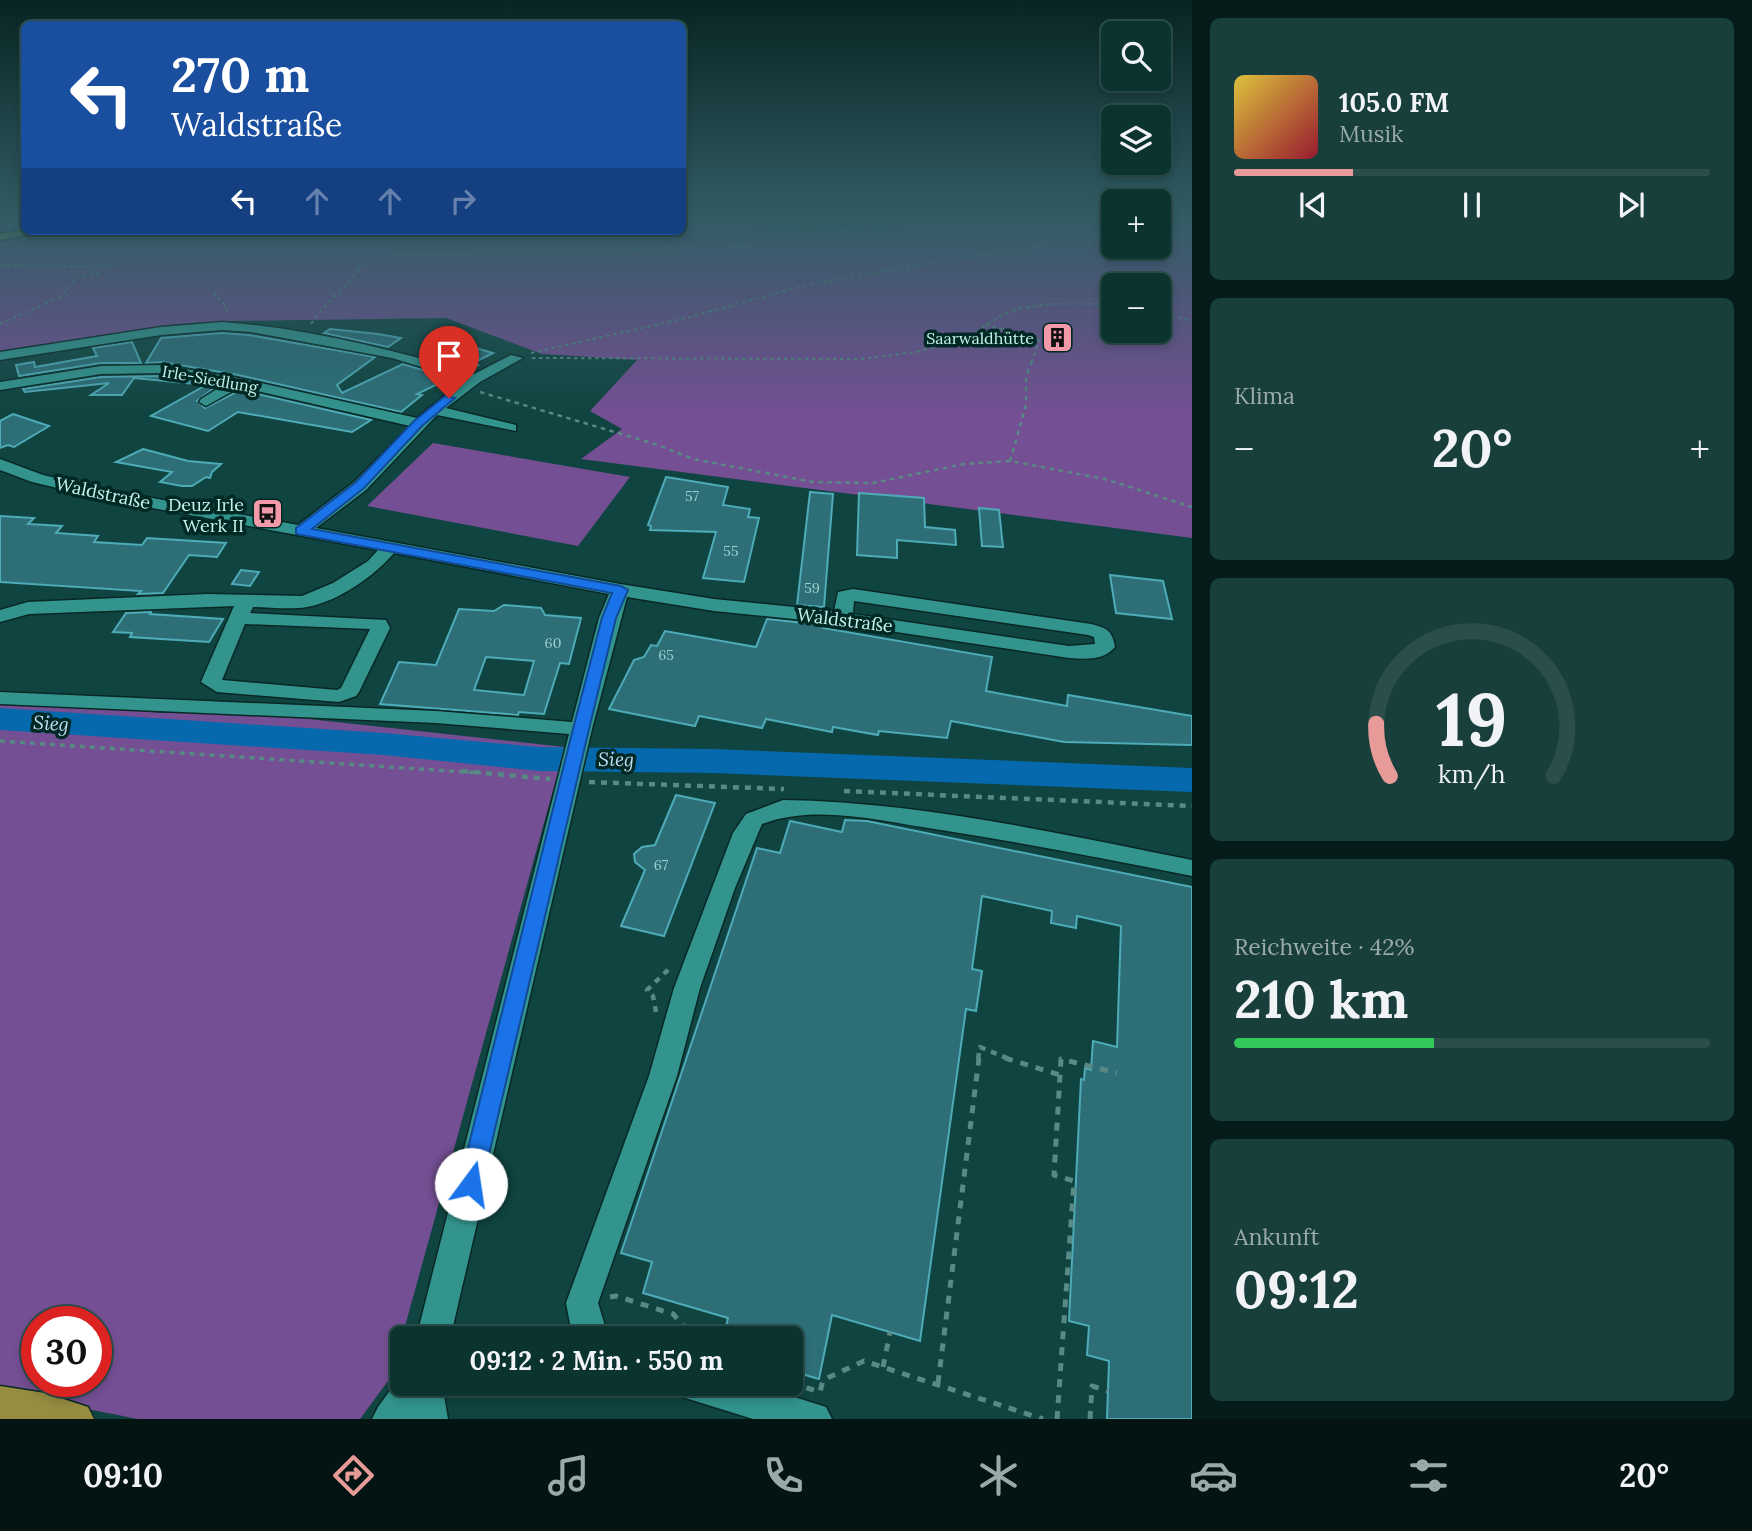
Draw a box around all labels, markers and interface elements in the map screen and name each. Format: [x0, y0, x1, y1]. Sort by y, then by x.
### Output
map controls [1101, 21, 1171, 343]
button: search [1101, 21, 1171, 91]
text: 270 m [171, 43, 309, 105]
icon: left [56, 49, 147, 140]
text: 105.0 FM [1339, 86, 1449, 119]
text: Waldstraße [171, 104, 342, 145]
button: layers [1101, 105, 1171, 175]
text: Musik [1339, 119, 1403, 148]
icon: left [225, 182, 263, 220]
icon: ahead [298, 182, 336, 220]
icon: ahead [371, 182, 409, 220]
icon: right [444, 182, 482, 220]
icon: previous [1294, 186, 1332, 224]
icon: pause [1453, 186, 1491, 224]
icon: next [1612, 186, 1650, 224]
button: + [1101, 189, 1171, 259]
button: − [1101, 273, 1171, 343]
building icon: Saarwaldhütte [1040, 321, 1074, 355]
pin [419, 326, 479, 398]
place label: Saarwaldhütte [926, 328, 1034, 348]
icon: arrive [430, 337, 468, 375]
street label: Irle-Siedlung [161, 361, 261, 397]
text: Klima [1234, 381, 1295, 410]
text: 20° [1432, 415, 1512, 481]
text: − [1234, 425, 1254, 473]
text: + [1690, 425, 1710, 473]
street label: Waldstraße [53, 472, 153, 514]
house number: 57 [685, 487, 700, 505]
place label: Deuz Irle Werk II [168, 493, 244, 537]
bus stop icon: Deuz Irle Werk II [250, 497, 284, 531]
house number: 55 [723, 542, 739, 560]
house number: 59 [804, 579, 820, 597]
street label: Waldstraße [796, 603, 894, 637]
house number: 60 [545, 634, 561, 652]
house number: 65 [658, 646, 674, 664]
text: 19 [1436, 673, 1508, 766]
water label: Sieg [32, 710, 70, 736]
water label: Sieg [598, 747, 634, 771]
text: km/h [1438, 757, 1506, 789]
house number: 67 [654, 856, 669, 874]
text: Reichweite · 42% [1234, 932, 1415, 961]
text: 210 km [1234, 966, 1408, 1032]
position arrow [434, 1147, 508, 1221]
text: Ankunft [1234, 1222, 1319, 1251]
text: 09:12 [1234, 1256, 1359, 1322]
speed limit sign: 30 [21, 1306, 112, 1397]
text: 09:12 · 2 Min. · 550 m [470, 1344, 723, 1377]
icon: directions [329, 1451, 378, 1500]
icon: music [544, 1451, 593, 1500]
icon: phone [759, 1451, 808, 1500]
icon: climate [974, 1451, 1023, 1500]
icon: car [1189, 1451, 1238, 1500]
icon: filters [1404, 1451, 1453, 1500]
text: 09:10 [83, 1455, 163, 1496]
text: 20° [1619, 1455, 1669, 1496]

